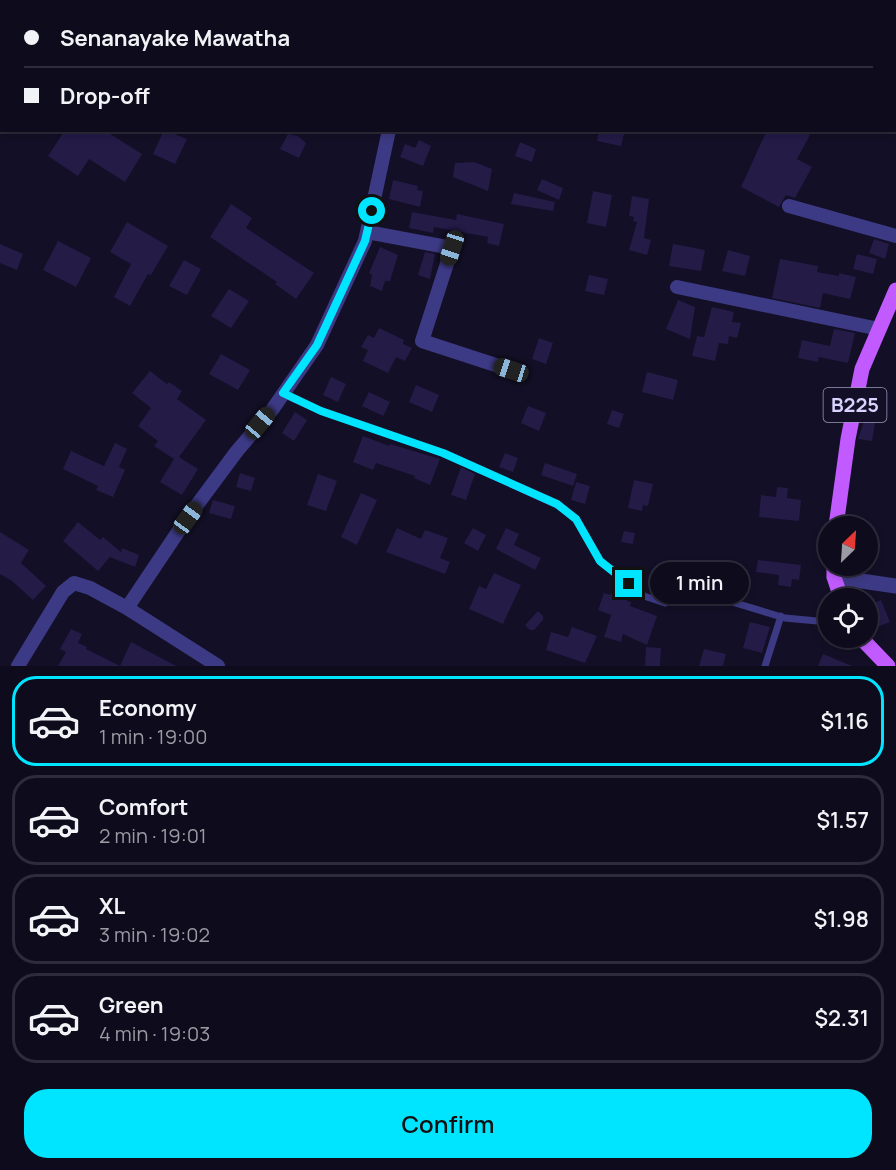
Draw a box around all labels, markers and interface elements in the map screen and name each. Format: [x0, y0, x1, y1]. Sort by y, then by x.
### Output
text: Senanayake Mawatha [60, 23, 290, 53]
text: Drop-off [60, 81, 150, 111]
route start [358, 197, 385, 224]
car [438, 228, 466, 268]
car [491, 356, 531, 384]
road number: B225 [824, 388, 886, 422]
car [242, 403, 278, 443]
car [170, 498, 206, 538]
north arrow [818, 516, 878, 576]
map controls [818, 516, 878, 648]
callout: 1 min [650, 563, 749, 605]
text: 1 min [676, 569, 723, 596]
route end [615, 570, 642, 597]
button: locate [818, 588, 878, 648]
text: Economy [99, 693, 197, 723]
icon: car [27, 694, 81, 748]
text: $1.16 [820, 706, 869, 736]
text: 1 min · 19:00 [99, 723, 207, 750]
text: Comfort [99, 792, 188, 822]
icon: car [27, 793, 81, 847]
text: $1.57 [816, 805, 869, 835]
text: 2 min · 19:01 [99, 822, 207, 849]
text: XL [99, 891, 125, 921]
icon: car [27, 892, 81, 946]
text: $1.98 [814, 904, 869, 934]
text: 3 min · 19:02 [99, 921, 210, 948]
text: Green [99, 990, 164, 1020]
icon: car [27, 991, 81, 1045]
text: $2.31 [814, 1003, 869, 1033]
text: 4 min · 19:03 [99, 1020, 210, 1047]
button: Confirm [24, 1089, 872, 1158]

